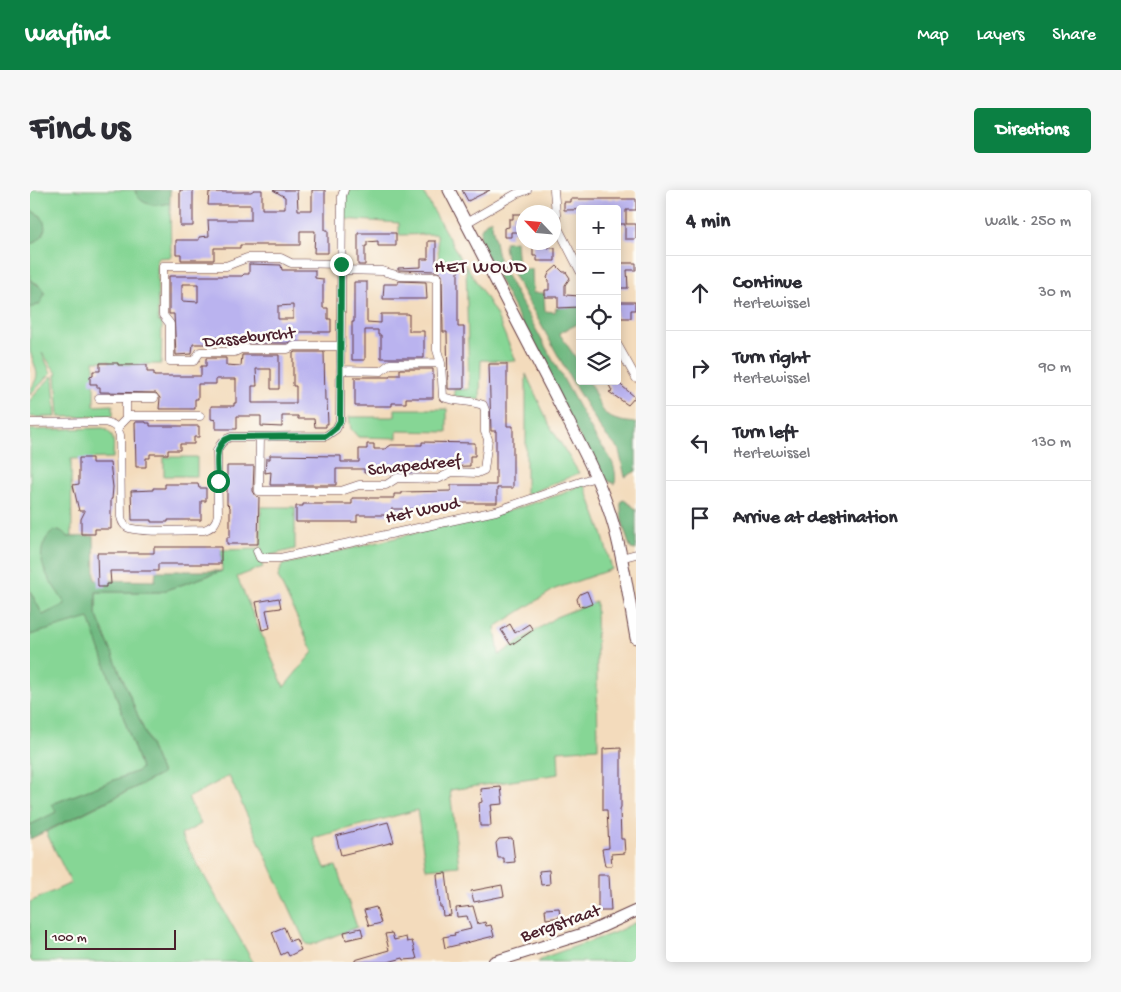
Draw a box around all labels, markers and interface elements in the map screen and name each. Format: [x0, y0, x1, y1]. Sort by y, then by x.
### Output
text: Wayfind [25, 21, 109, 50]
text: Map [917, 25, 949, 46]
text: Layers [977, 25, 1024, 46]
text: Share [1052, 25, 1096, 46]
button: Directions [974, 108, 1091, 153]
text: Find us [30, 110, 130, 151]
north arrow [516, 205, 561, 250]
map controls [576, 205, 621, 385]
button: + [576, 205, 621, 250]
text: 4 min [686, 210, 730, 235]
text: Walk · 250 m [985, 213, 1071, 232]
button: − [576, 250, 621, 295]
route end [330, 253, 353, 276]
district label: HET WOUD [434, 257, 528, 280]
text: Continue [733, 272, 802, 295]
icon: ahead [686, 279, 714, 307]
text: 30 m [1038, 284, 1071, 303]
button: locate [576, 295, 621, 340]
text: Hertewissel [733, 295, 810, 314]
street label: Dasseburcht [202, 323, 298, 354]
button: layers [576, 340, 621, 385]
text: Turn right [733, 347, 809, 370]
icon: right [686, 354, 714, 382]
text: 90 m [1039, 359, 1071, 378]
text: Hertewissel [733, 370, 810, 389]
text: Turn left [733, 422, 797, 445]
icon: left [686, 429, 714, 457]
text: 130 m [1032, 434, 1071, 453]
text: Hertewissel [733, 445, 810, 464]
street label: Schapedreef [367, 451, 463, 482]
route start [207, 470, 230, 493]
street label: Het Woud [384, 493, 463, 529]
icon: arrive [686, 504, 714, 532]
text: Arrive at destination [733, 507, 897, 530]
street label: Bergstraat [517, 900, 605, 948]
scale bar [45, 927, 176, 950]
text: 100 m [52, 930, 87, 947]

